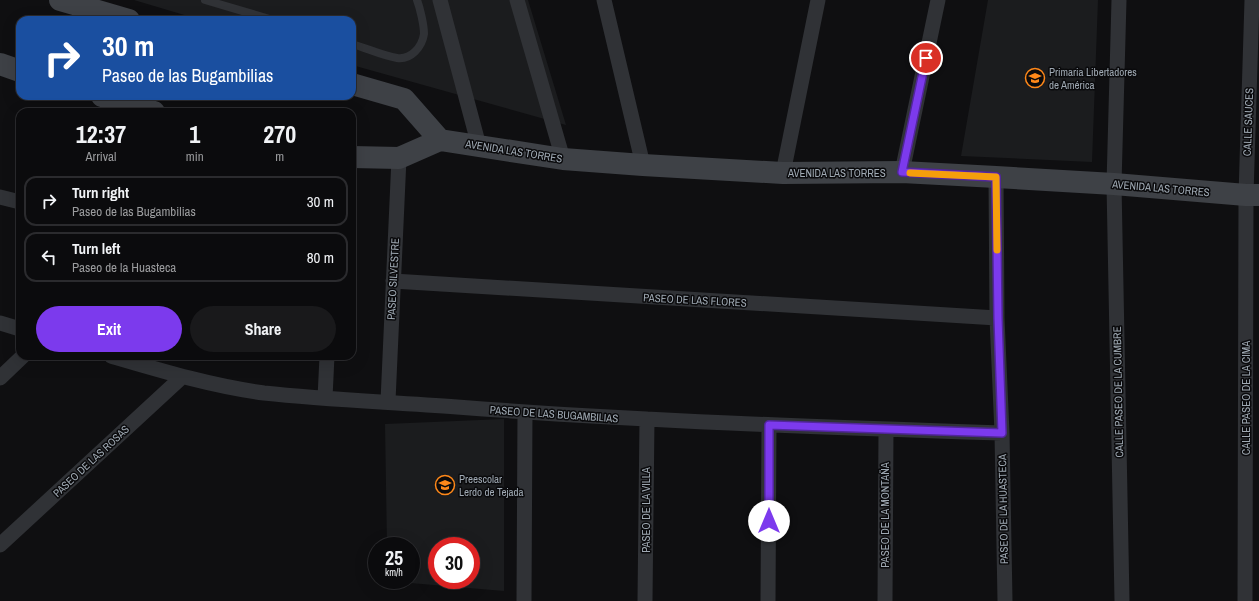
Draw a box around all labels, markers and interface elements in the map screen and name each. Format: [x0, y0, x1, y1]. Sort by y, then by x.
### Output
text: 30 m [102, 27, 154, 65]
icon: right [36, 32, 88, 84]
pin [909, 41, 943, 75]
icon: arrive [915, 47, 937, 69]
text: Paseo de las Bugambilias [102, 63, 274, 88]
place label: Primaria Libertadores de América [1049, 65, 1137, 92]
school or university icon: Primaria Libertadores de América [1024, 67, 1046, 89]
street label: CALLE SAUCES [1240, 88, 1256, 156]
text: 12:37 [76, 118, 126, 150]
text: 1 [189, 118, 200, 150]
text: 270 [263, 118, 296, 150]
street label: AVENIDA LAS TORRES [464, 136, 563, 166]
text: Arrival [86, 148, 116, 165]
text: min [186, 148, 204, 165]
text: m [275, 148, 284, 165]
street label: AVENIDA LAS TORRES [787, 166, 886, 180]
street label: AVENIDA LAS TORRES [1111, 177, 1210, 199]
text: Turn right [72, 182, 129, 203]
icon: right [38, 190, 60, 212]
text: 30 m [307, 191, 334, 212]
text: Paseo de las Bugambilias [72, 203, 196, 220]
text: Turn left [72, 238, 120, 259]
street label: PASEO SILVESTRE [384, 238, 402, 320]
icon: left [38, 246, 60, 268]
text: 80 m [307, 247, 334, 268]
text: Paseo de la Huasteca [72, 259, 176, 276]
street label: PASEO DE LAS FLORES [643, 290, 747, 310]
button: Exit [36, 306, 182, 352]
button: Share [190, 306, 336, 352]
street label: CALLE PASEO DE LA CUMBRE [1110, 326, 1126, 458]
street label: CALLE PASEO DE LA CIMA [1239, 340, 1253, 455]
street label: PASEO DE LAS BUGAMBILIAS [489, 403, 619, 425]
street label: PASEO DE LAS ROSAS [50, 422, 132, 500]
street label: PASEO DE LA HUASTECA [995, 453, 1011, 564]
street label: PASEO DE LA MONTAÑA [878, 461, 892, 568]
street label: PASEO DE LA VILLA [639, 466, 653, 553]
place label: Preescolar Lerdo de Tejada [459, 472, 524, 499]
school or university icon: Preescolar Lerdo de Tejada [434, 474, 456, 496]
position arrow [748, 500, 790, 542]
speed limit sign: 30 [428, 537, 480, 589]
text: 25 [385, 544, 403, 571]
text: km/h [385, 566, 403, 579]

